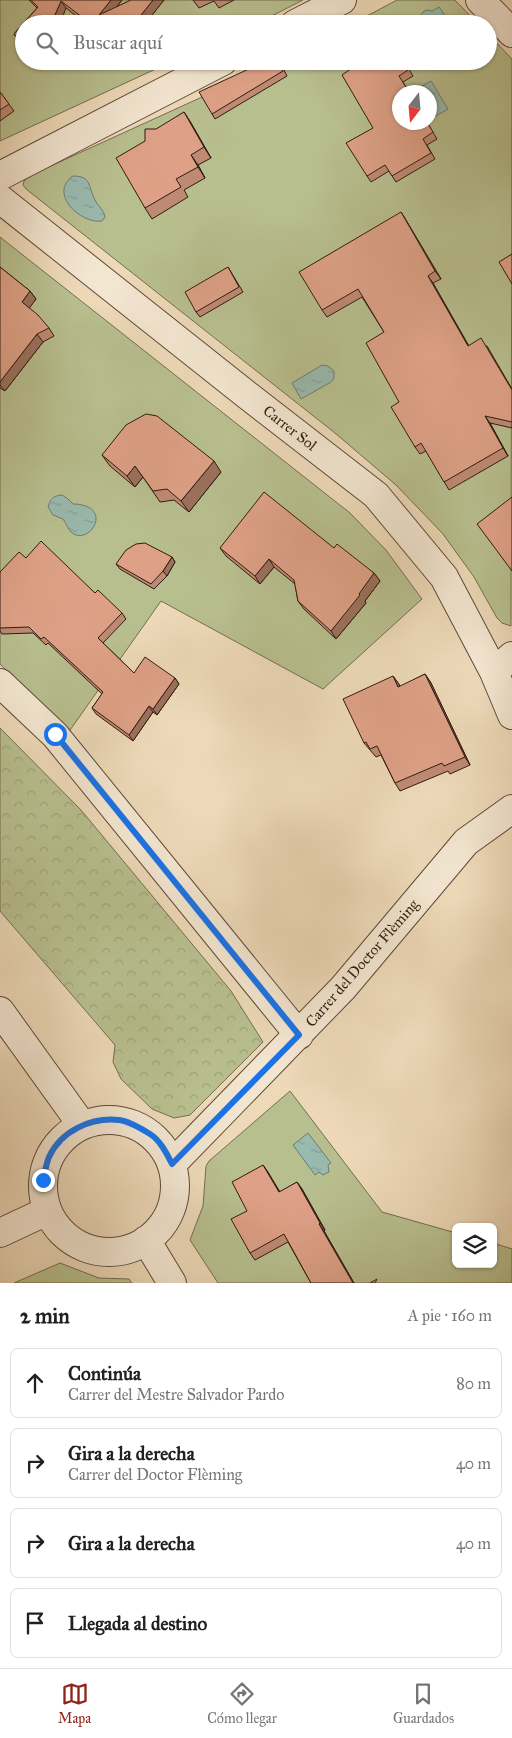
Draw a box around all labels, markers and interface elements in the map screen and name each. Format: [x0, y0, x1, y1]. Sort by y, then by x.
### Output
search box [15, 15, 497, 70]
icon: search [33, 29, 61, 57]
text: Buscar aquí [73, 31, 162, 54]
north arrow [392, 85, 437, 130]
street label: Carrer Sol [260, 401, 321, 455]
route start [44, 723, 67, 746]
street label: Carrer del Doctor Flèming [302, 895, 423, 1031]
route end [32, 1169, 55, 1192]
map controls [452, 1223, 497, 1268]
button: layers [452, 1223, 497, 1268]
text: 2 min [20, 1303, 70, 1329]
text: A pie · 160 m [408, 1306, 492, 1325]
text: Continúa [68, 1362, 141, 1385]
icon: ahead [21, 1369, 49, 1397]
text: 80 m [456, 1374, 491, 1393]
text: Carrer del Mestre Salvador Pardo [68, 1385, 285, 1404]
text: Gira a la derecha [68, 1442, 195, 1465]
icon: right [21, 1449, 49, 1477]
text: 40 m [456, 1454, 491, 1473]
text: Carrer del Doctor Flèming [68, 1465, 242, 1484]
icon: right [21, 1529, 49, 1557]
text: Gira a la derecha [68, 1532, 195, 1555]
text: 40 m [456, 1534, 491, 1553]
icon: arrive [21, 1609, 49, 1637]
text: Llegada al destino [68, 1612, 207, 1635]
tab: Mapa [58, 1680, 91, 1727]
tab: Cómo llegar [207, 1680, 277, 1727]
tab: Guardados [393, 1680, 454, 1727]

